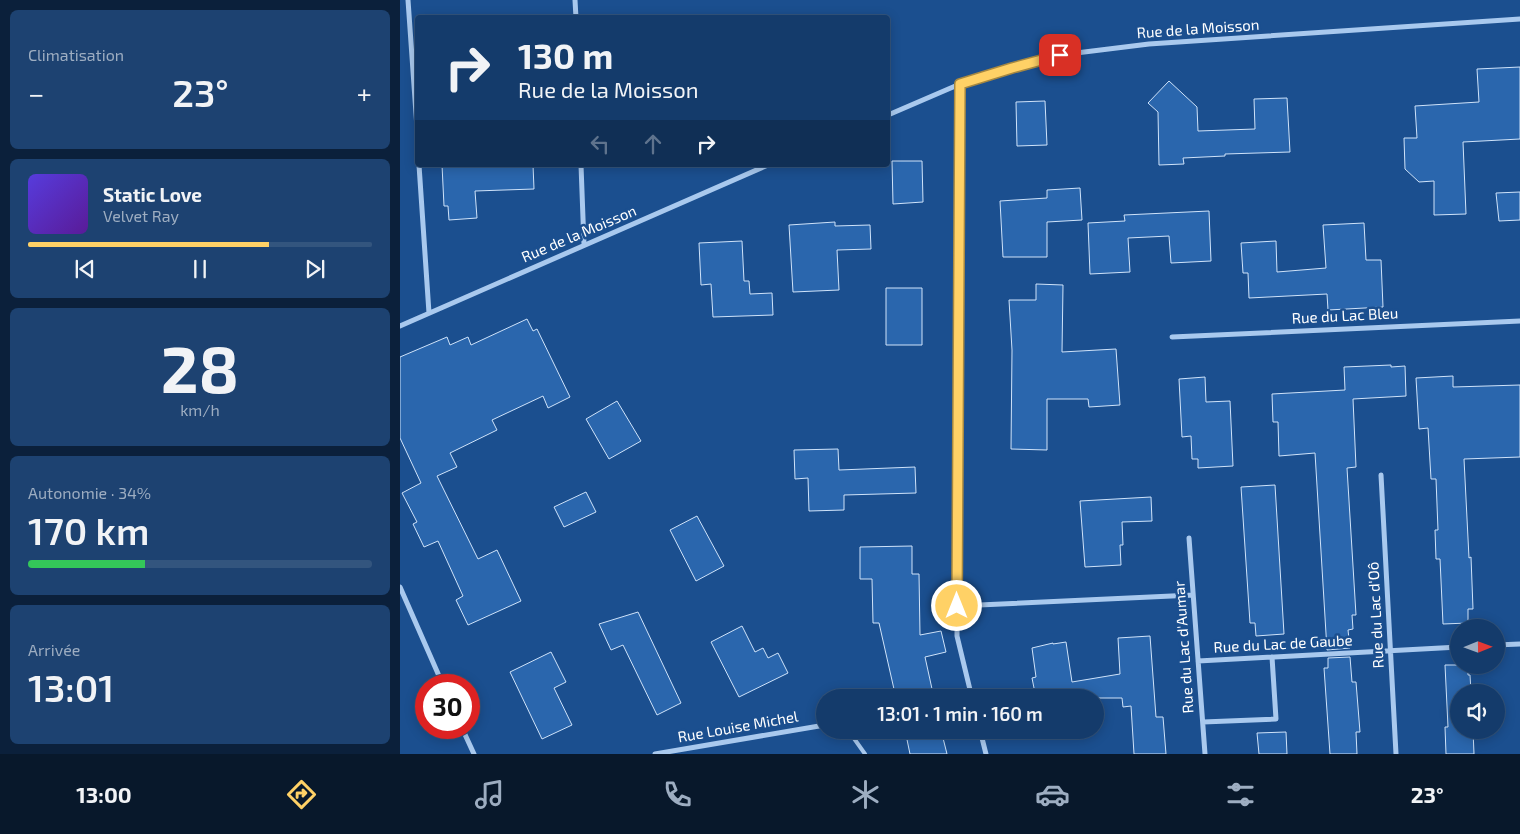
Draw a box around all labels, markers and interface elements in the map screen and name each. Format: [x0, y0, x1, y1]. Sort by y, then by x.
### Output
street label: Rue de la Moisson [1136, 15, 1260, 41]
text: 130 m [518, 34, 613, 76]
pin [1039, 34, 1081, 76]
icon: right [435, 35, 500, 100]
icon: arrive [1046, 41, 1074, 69]
text: Climatisation [28, 45, 124, 64]
text: 23° [172, 69, 229, 115]
text: − [28, 76, 44, 110]
text: + [357, 76, 372, 110]
text: Rue de la Moisson [518, 76, 699, 102]
icon: left [586, 130, 614, 158]
icon: ahead [639, 130, 667, 158]
icon: right [692, 130, 720, 158]
text: Static Love [103, 183, 202, 206]
street label: Rue de la Moisson [518, 201, 639, 265]
text: Velvet Ray [103, 206, 179, 225]
icon: previous [71, 255, 99, 283]
icon: pause [186, 255, 214, 283]
icon: next [301, 255, 329, 283]
street label: Rue du Lac Bleu [1291, 303, 1399, 327]
text: 28 [161, 328, 239, 406]
text: km/h [180, 400, 220, 419]
text: Autonomie · 34% [28, 483, 151, 502]
text: 170 km [28, 507, 149, 553]
street label: Rue du Lac d'Oô [1363, 561, 1387, 669]
position arrow [930, 579, 982, 631]
street label: Rue du Lac d'Aumar [1169, 580, 1197, 714]
north arrow [1450, 619, 1505, 674]
map controls [1450, 619, 1505, 739]
street label: Rue du Lac de Gaube [1213, 630, 1353, 656]
text: Arrivée [28, 640, 80, 659]
text: 13:01 [28, 664, 114, 710]
speed limit sign: 30 [415, 674, 480, 739]
button: sound [1450, 684, 1505, 739]
text: 13:01 · 1 min · 160 m [877, 702, 1043, 725]
street label: Rue Louise Michel [676, 706, 800, 745]
icon: directions [284, 777, 319, 812]
icon: music [472, 777, 507, 812]
icon: phone [660, 777, 695, 812]
icon: climate [848, 777, 883, 812]
icon: car [1035, 777, 1070, 812]
icon: filters [1223, 777, 1258, 812]
text: 13:00 [76, 781, 132, 807]
text: 23° [1411, 781, 1444, 807]

